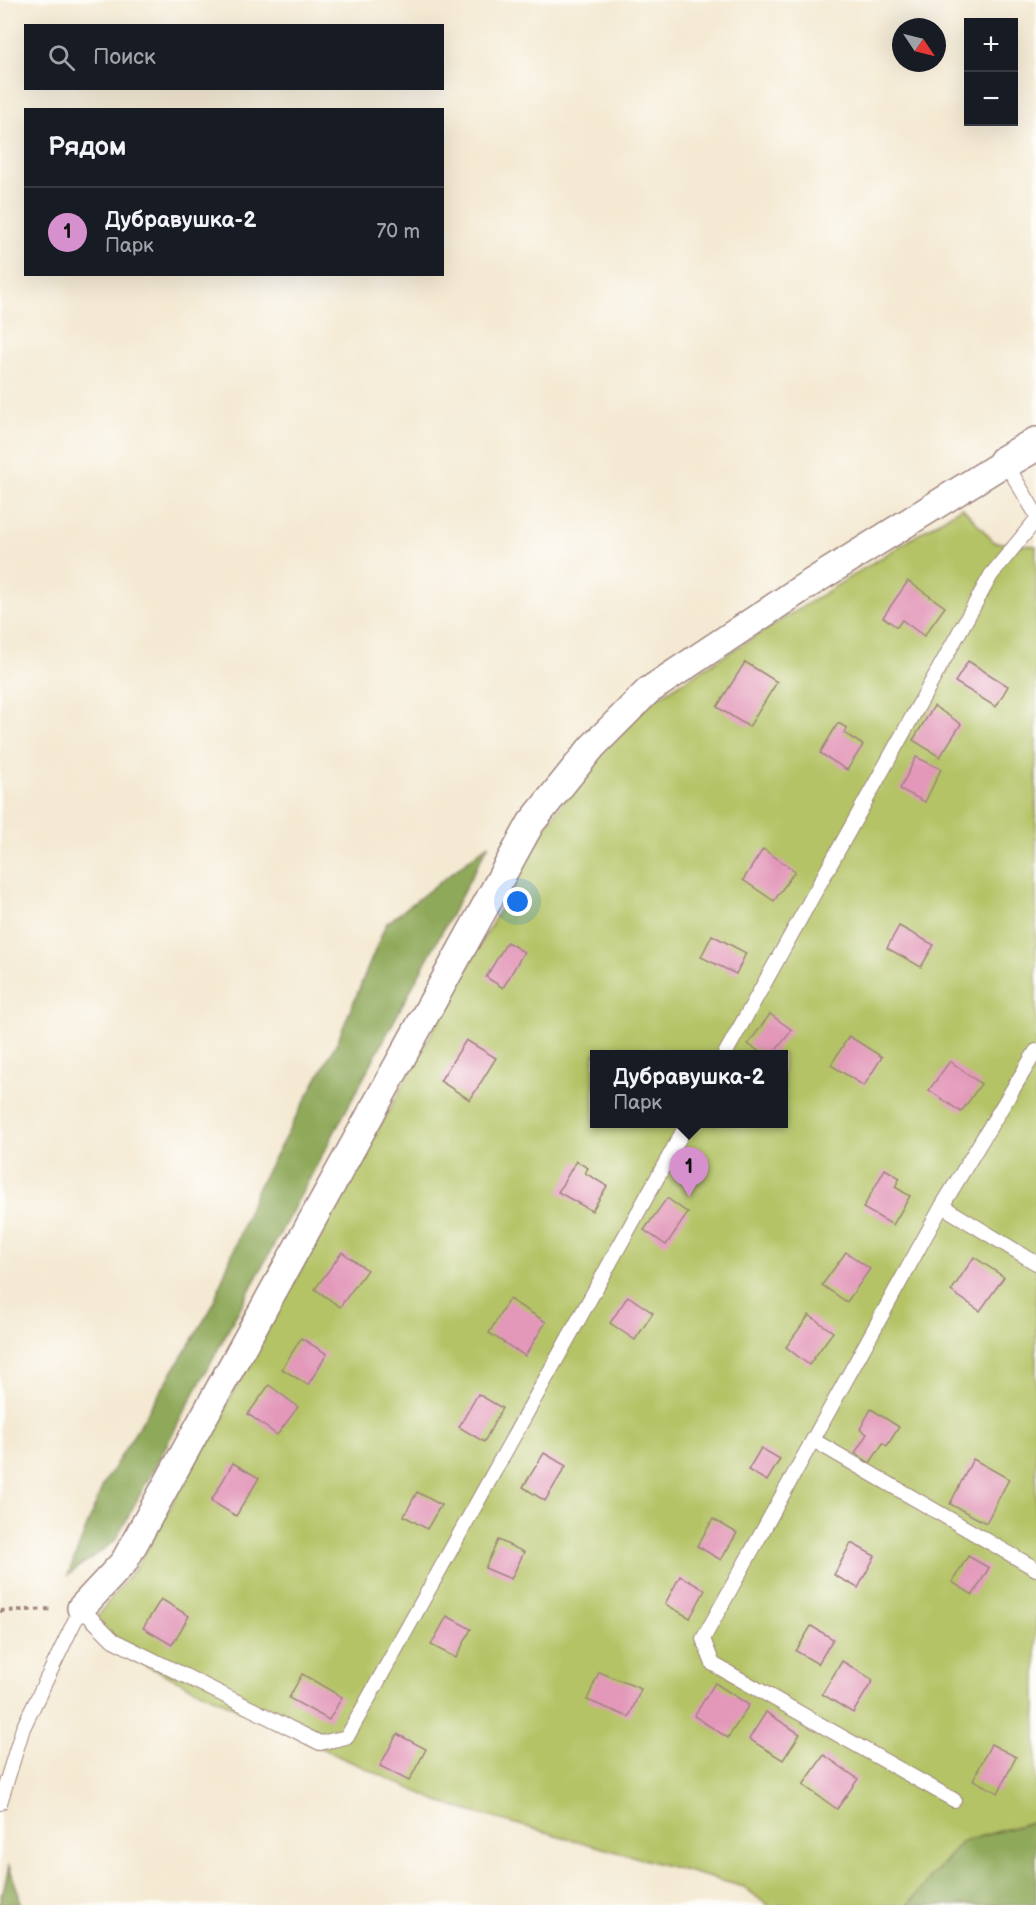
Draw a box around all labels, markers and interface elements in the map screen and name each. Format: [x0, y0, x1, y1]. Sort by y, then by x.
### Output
north arrow [892, 18, 946, 72]
map controls [964, 18, 1018, 126]
button: + [964, 18, 1018, 72]
search box [24, 24, 444, 90]
icon: search [45, 41, 78, 74]
text: Поиск [93, 44, 156, 71]
button: − [964, 72, 1018, 126]
text: Рядом [48, 132, 126, 163]
text: Дубравушка-2 [105, 207, 257, 234]
text: 1 [63, 220, 72, 244]
text: 70 m [376, 220, 420, 244]
text: Парк [105, 234, 154, 258]
your location [503, 887, 532, 916]
popup [590, 1050, 788, 1128]
text: Дубравушка-2 [613, 1064, 765, 1091]
text: Парк [613, 1091, 662, 1115]
pin: 1 [670, 1148, 708, 1197]

